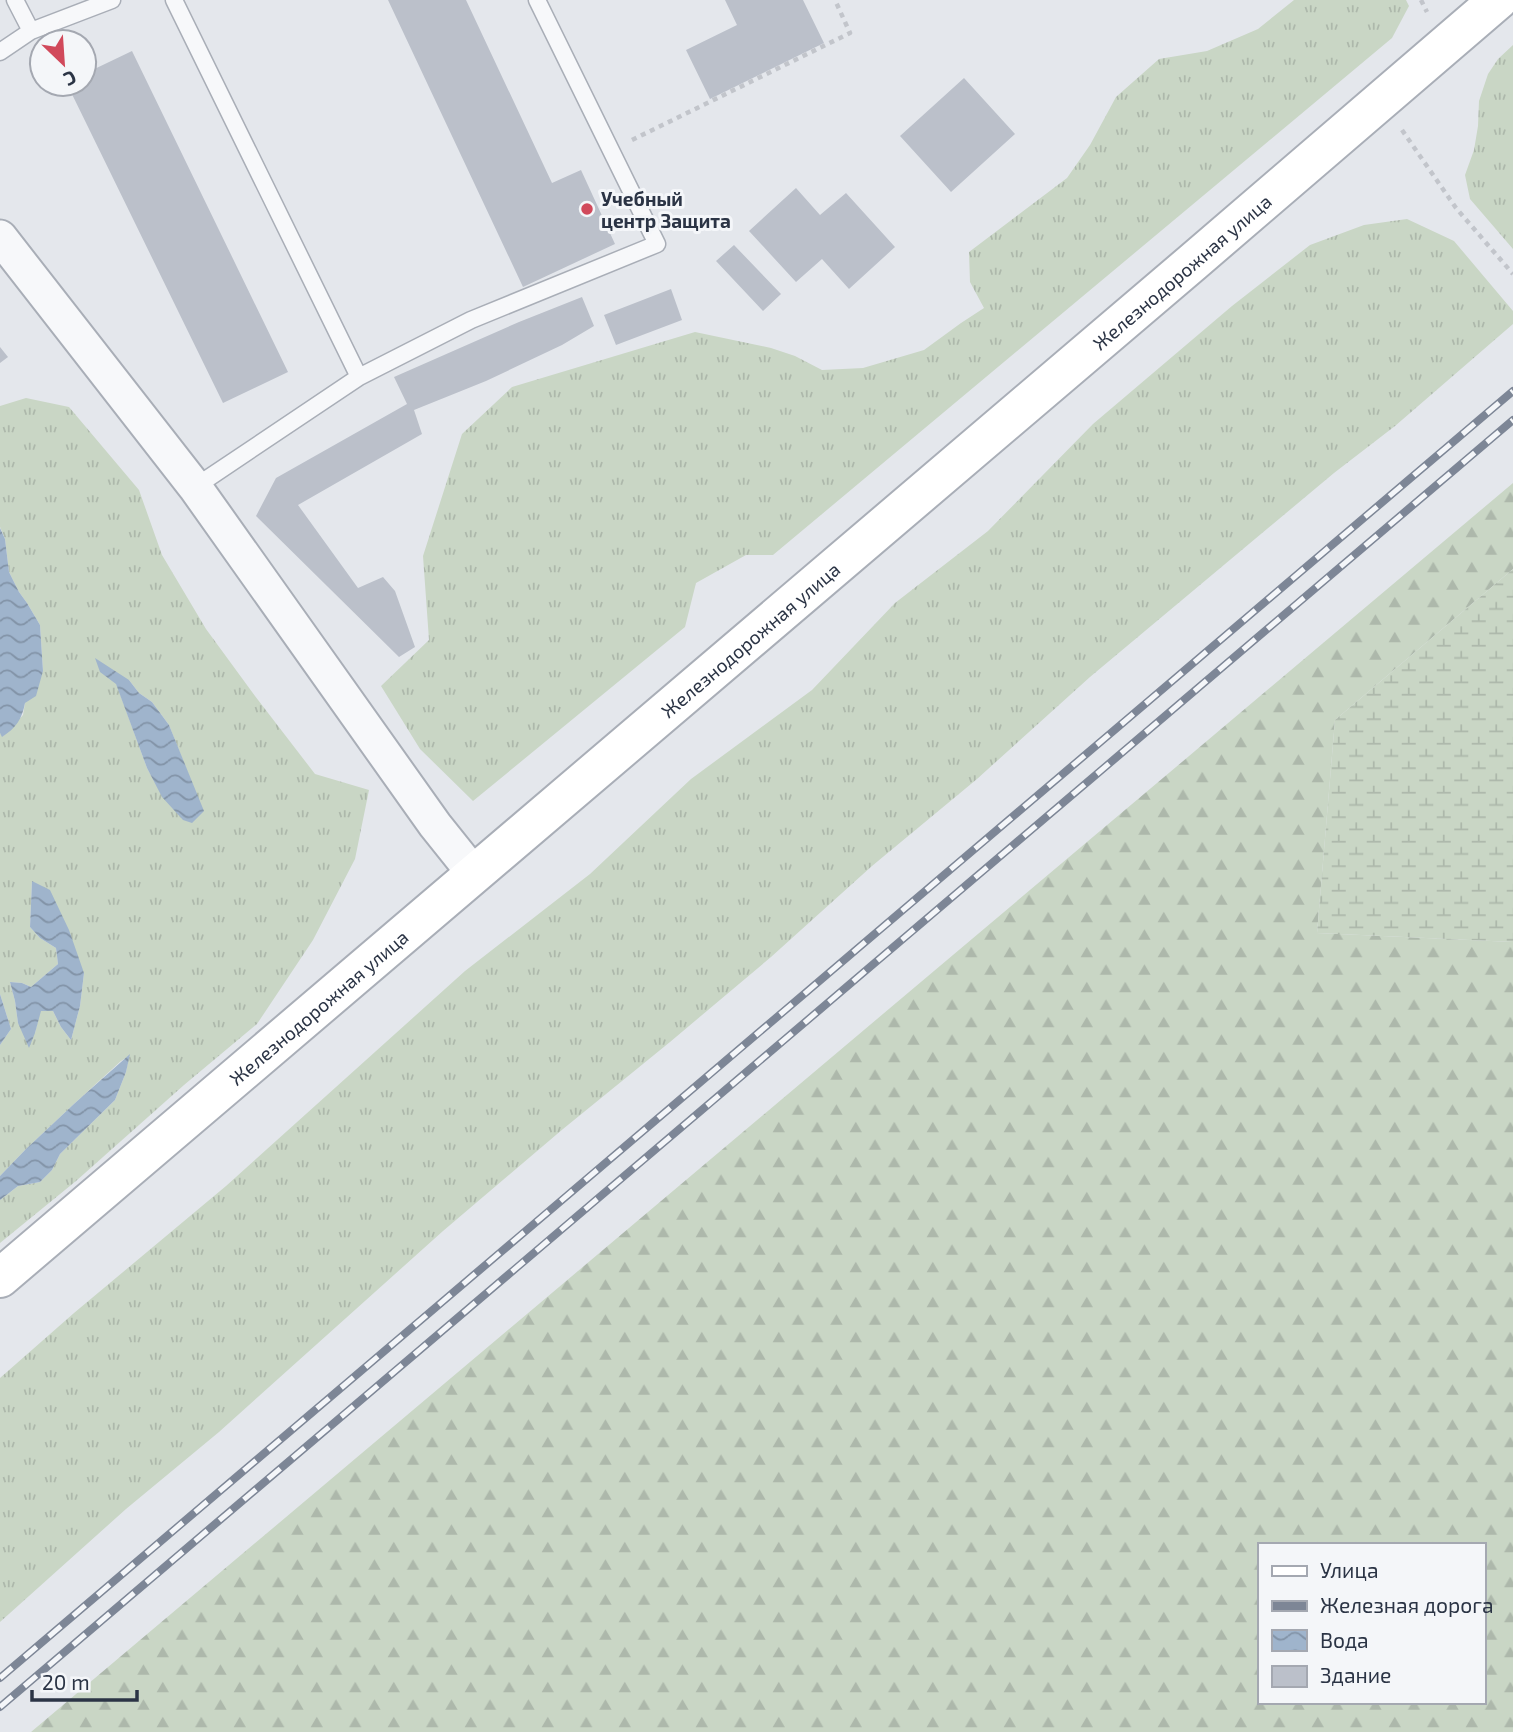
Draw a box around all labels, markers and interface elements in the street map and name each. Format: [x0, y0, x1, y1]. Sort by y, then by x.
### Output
north arrow [28, 28, 98, 98]
text: С [60, 66, 80, 92]
place label: Учебный центр Защита [601, 187, 731, 232]
street label: Железнодорожная улица [1088, 189, 1275, 354]
marker: Учебный центр Защита [579, 201, 595, 217]
street label: Железнодорожная улица [656, 557, 844, 722]
street label: Железнодорожная улица [224, 924, 412, 1089]
legend [1258, 1543, 1485, 1704]
text: Улица [1320, 1557, 1379, 1582]
text: Железная дорога [1320, 1592, 1493, 1617]
text: Вода [1320, 1627, 1369, 1652]
scale bar [32, 1658, 136, 1702]
text: Здание [1320, 1662, 1391, 1687]
text: 20 m [42, 1669, 90, 1694]

